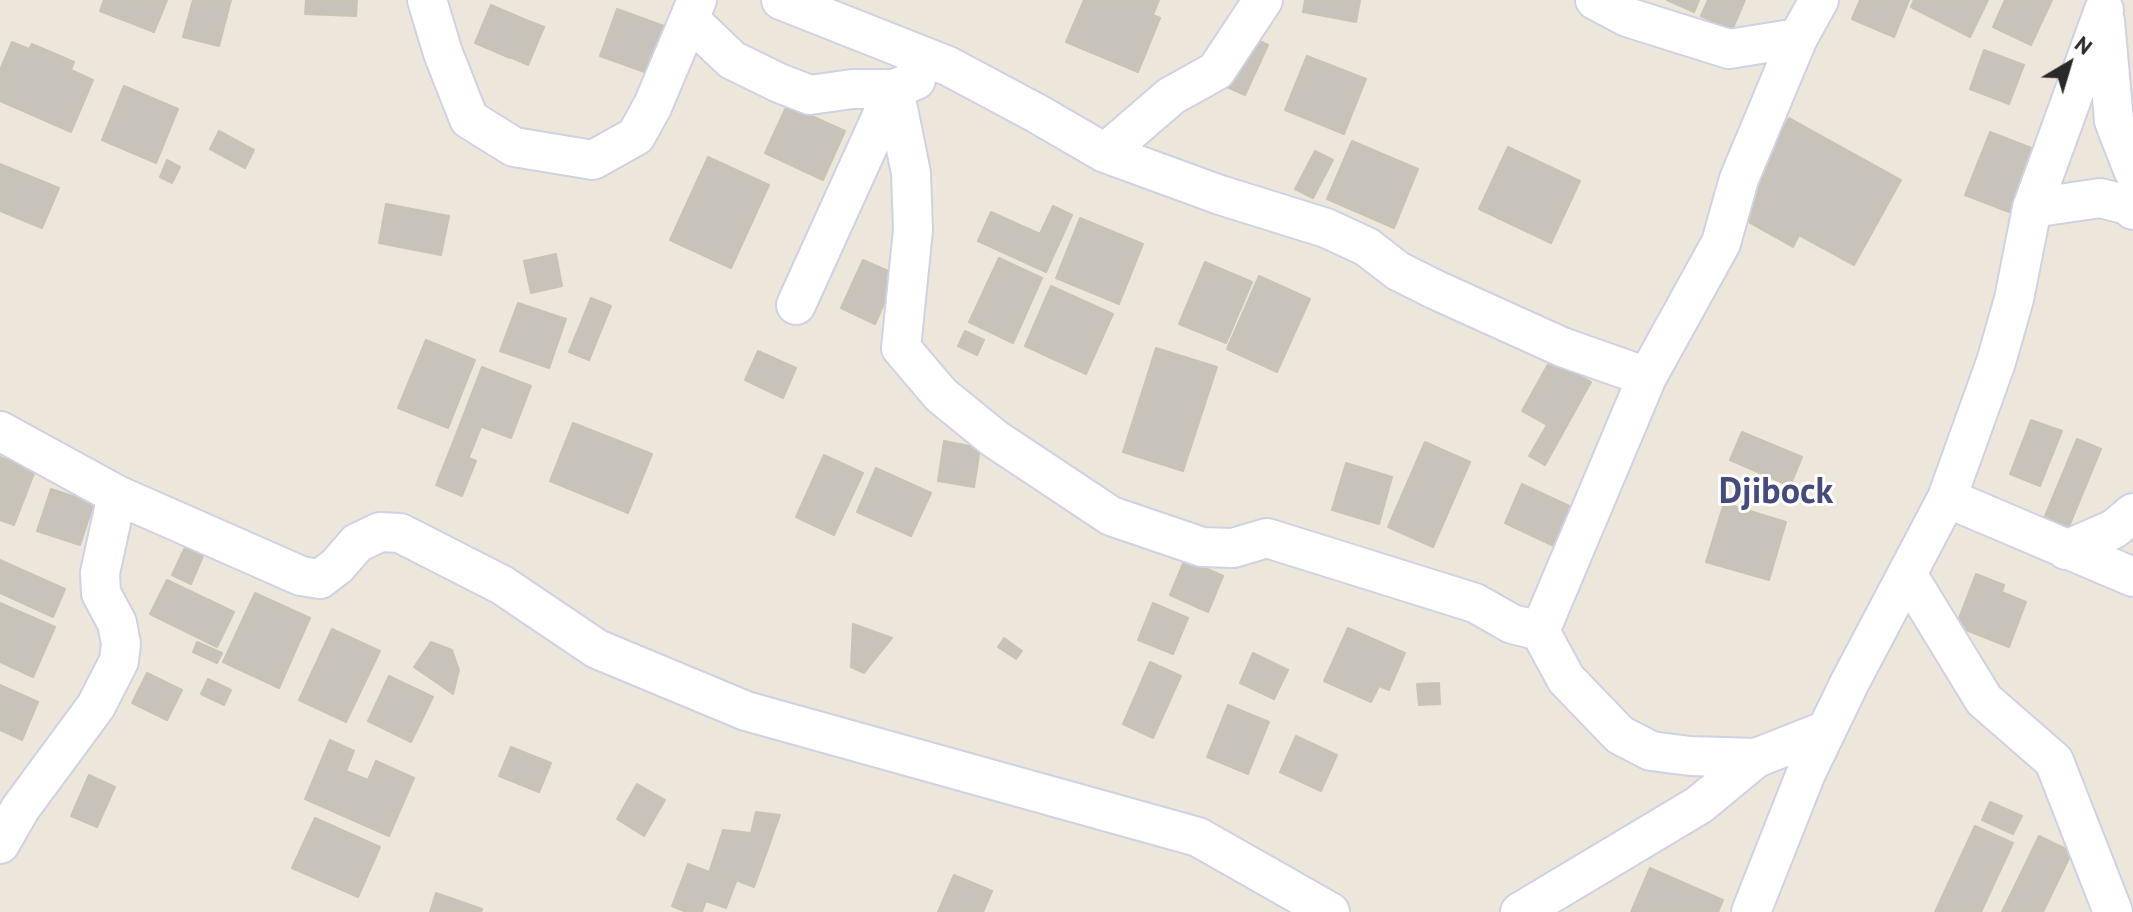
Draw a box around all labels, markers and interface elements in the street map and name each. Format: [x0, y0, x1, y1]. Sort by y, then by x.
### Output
north arrow [2029, 24, 2109, 104]
text: N [2069, 30, 2098, 61]
district label: Djibock [1719, 471, 1833, 515]

